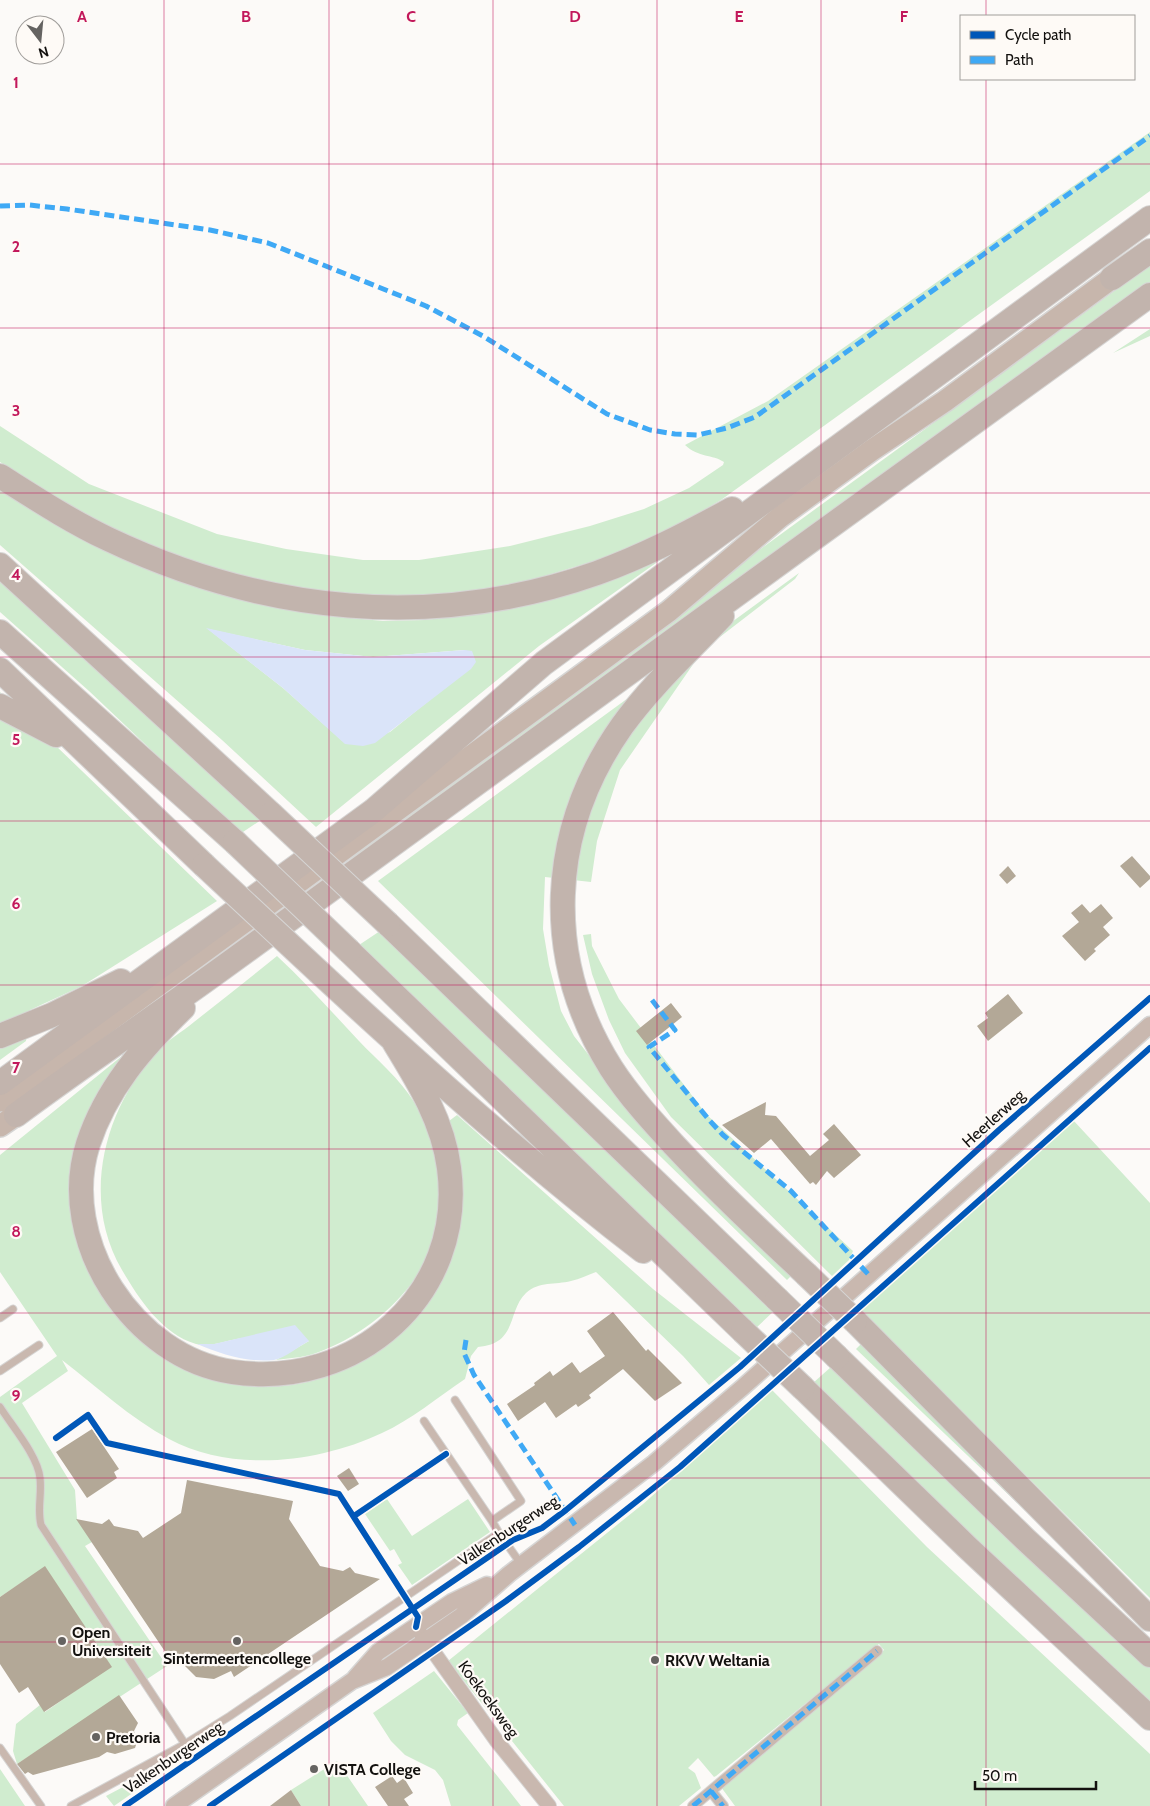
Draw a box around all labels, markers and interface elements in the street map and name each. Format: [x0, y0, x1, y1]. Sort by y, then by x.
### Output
text: A [77, 7, 87, 26]
text: B [241, 7, 251, 26]
text: C [406, 7, 416, 26]
text: D [569, 7, 581, 26]
text: E [734, 7, 744, 26]
text: F [900, 7, 909, 26]
north arrow [15, 15, 65, 65]
legend [960, 15, 1135, 80]
text: Cycle path [1005, 26, 1071, 44]
text: N [36, 42, 51, 63]
text: Path [1005, 51, 1034, 69]
text: 1 [13, 73, 19, 92]
text: 2 [12, 237, 20, 256]
text: 3 [12, 401, 20, 420]
text: 4 [11, 565, 21, 584]
text: 5 [12, 730, 20, 749]
text: 6 [12, 894, 21, 913]
text: 7 [12, 1058, 21, 1077]
street label: Heerlerweg [958, 1085, 1029, 1151]
text: 8 [11, 1222, 21, 1241]
text: 9 [12, 1386, 21, 1405]
street label: Valkenburgerweg [455, 1490, 563, 1570]
place label: Open Universiteit [72, 1623, 151, 1660]
marker: Open Universiteit [56, 1635, 68, 1647]
marker: Sintermeertencollege [231, 1635, 243, 1647]
place label: Sintermeertencollege [163, 1649, 311, 1668]
place label: RKVV Weltania [665, 1651, 770, 1670]
marker: RKVV Weltania [649, 1654, 661, 1666]
street label: Koekoeksweg [454, 1657, 524, 1742]
street label: Valkenburgerweg [120, 1717, 227, 1798]
place label: Pretoria [106, 1728, 161, 1747]
marker: Pretoria [90, 1731, 102, 1743]
scale bar [975, 1758, 1096, 1790]
place label: VISTA College [324, 1760, 421, 1779]
marker: VISTA College [308, 1763, 320, 1775]
text: 50 m [982, 1767, 1017, 1785]

